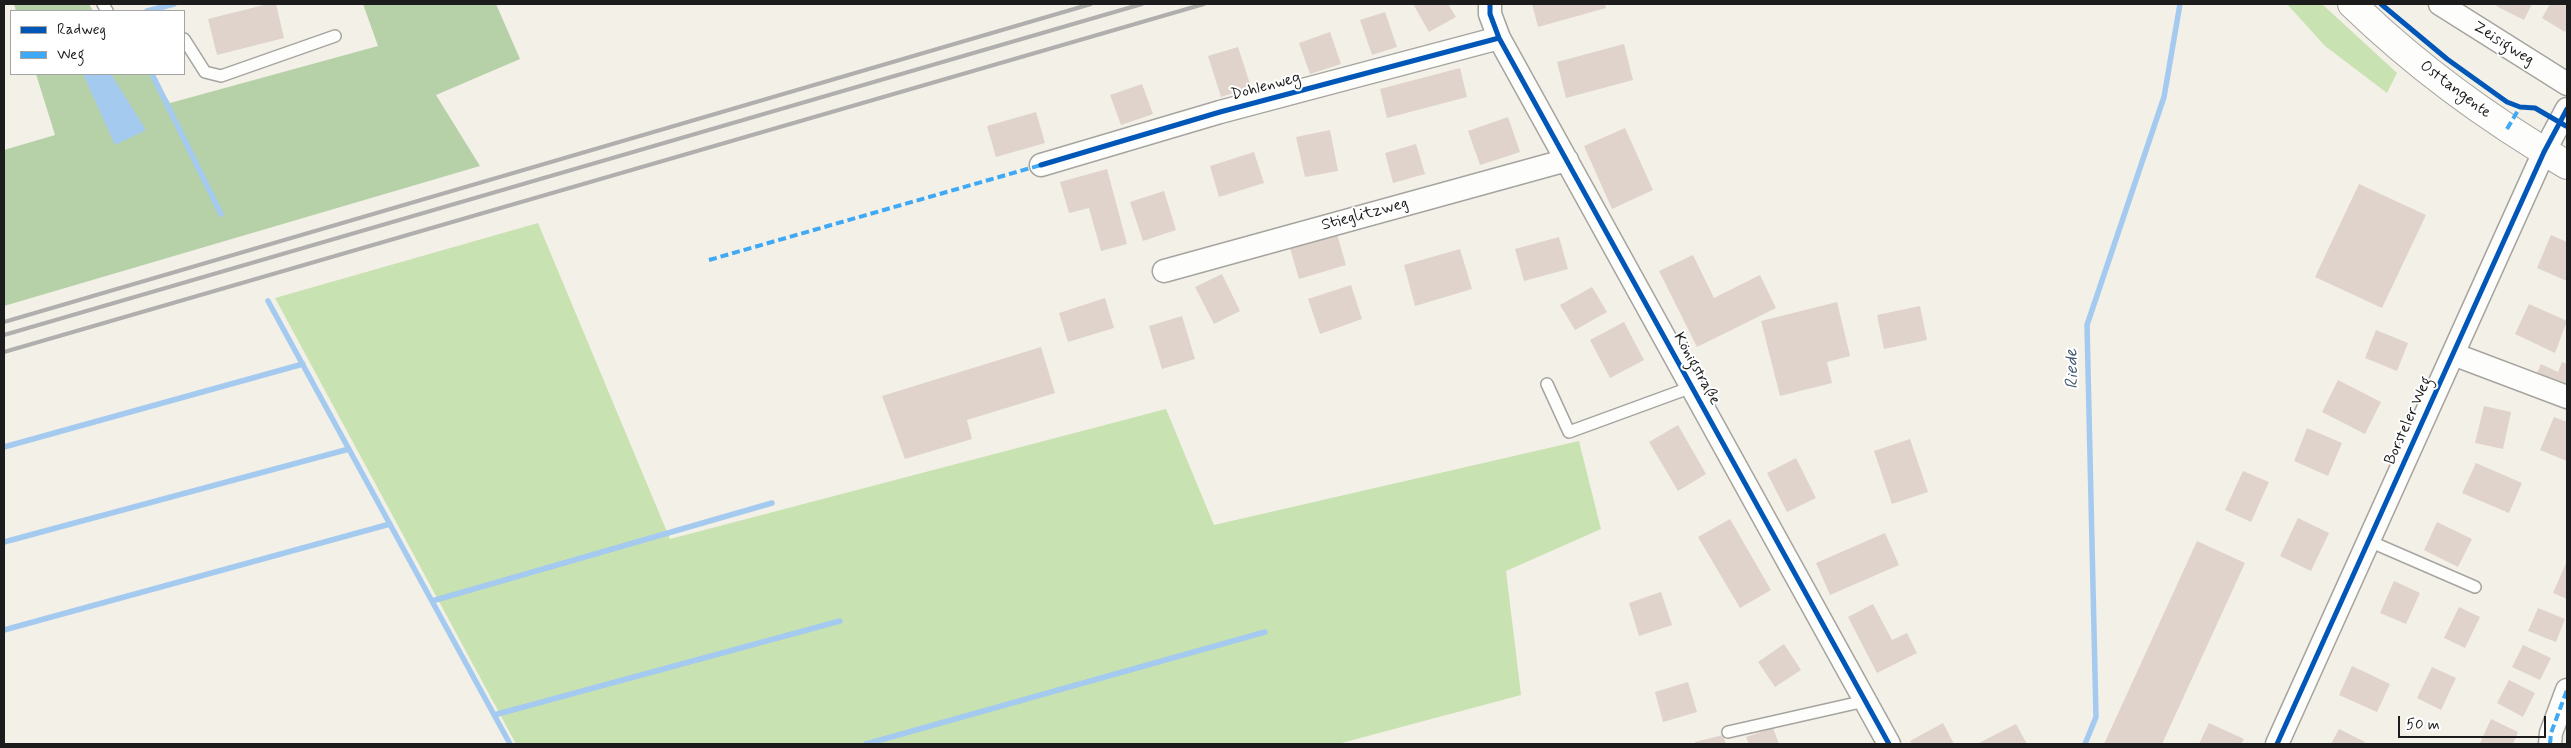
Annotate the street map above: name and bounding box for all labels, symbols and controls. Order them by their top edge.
legend [10,10,185,75]
street label: Zeisigweg [2469,18,2537,70]
text: Radweg [57,20,106,40]
text: Weg [57,45,84,65]
street label: Osttangente [2415,57,2495,123]
street label: Dohlenweg [1229,69,1303,105]
street label: Stieglitzweg [1320,194,1410,236]
street label: Königstraße [1668,329,1724,409]
water label: Riede [2062,349,2084,389]
street label: Borsteler Weg [2381,374,2437,468]
scale bar [2401,706,2548,738]
text: 50 m [2406,715,2440,735]

